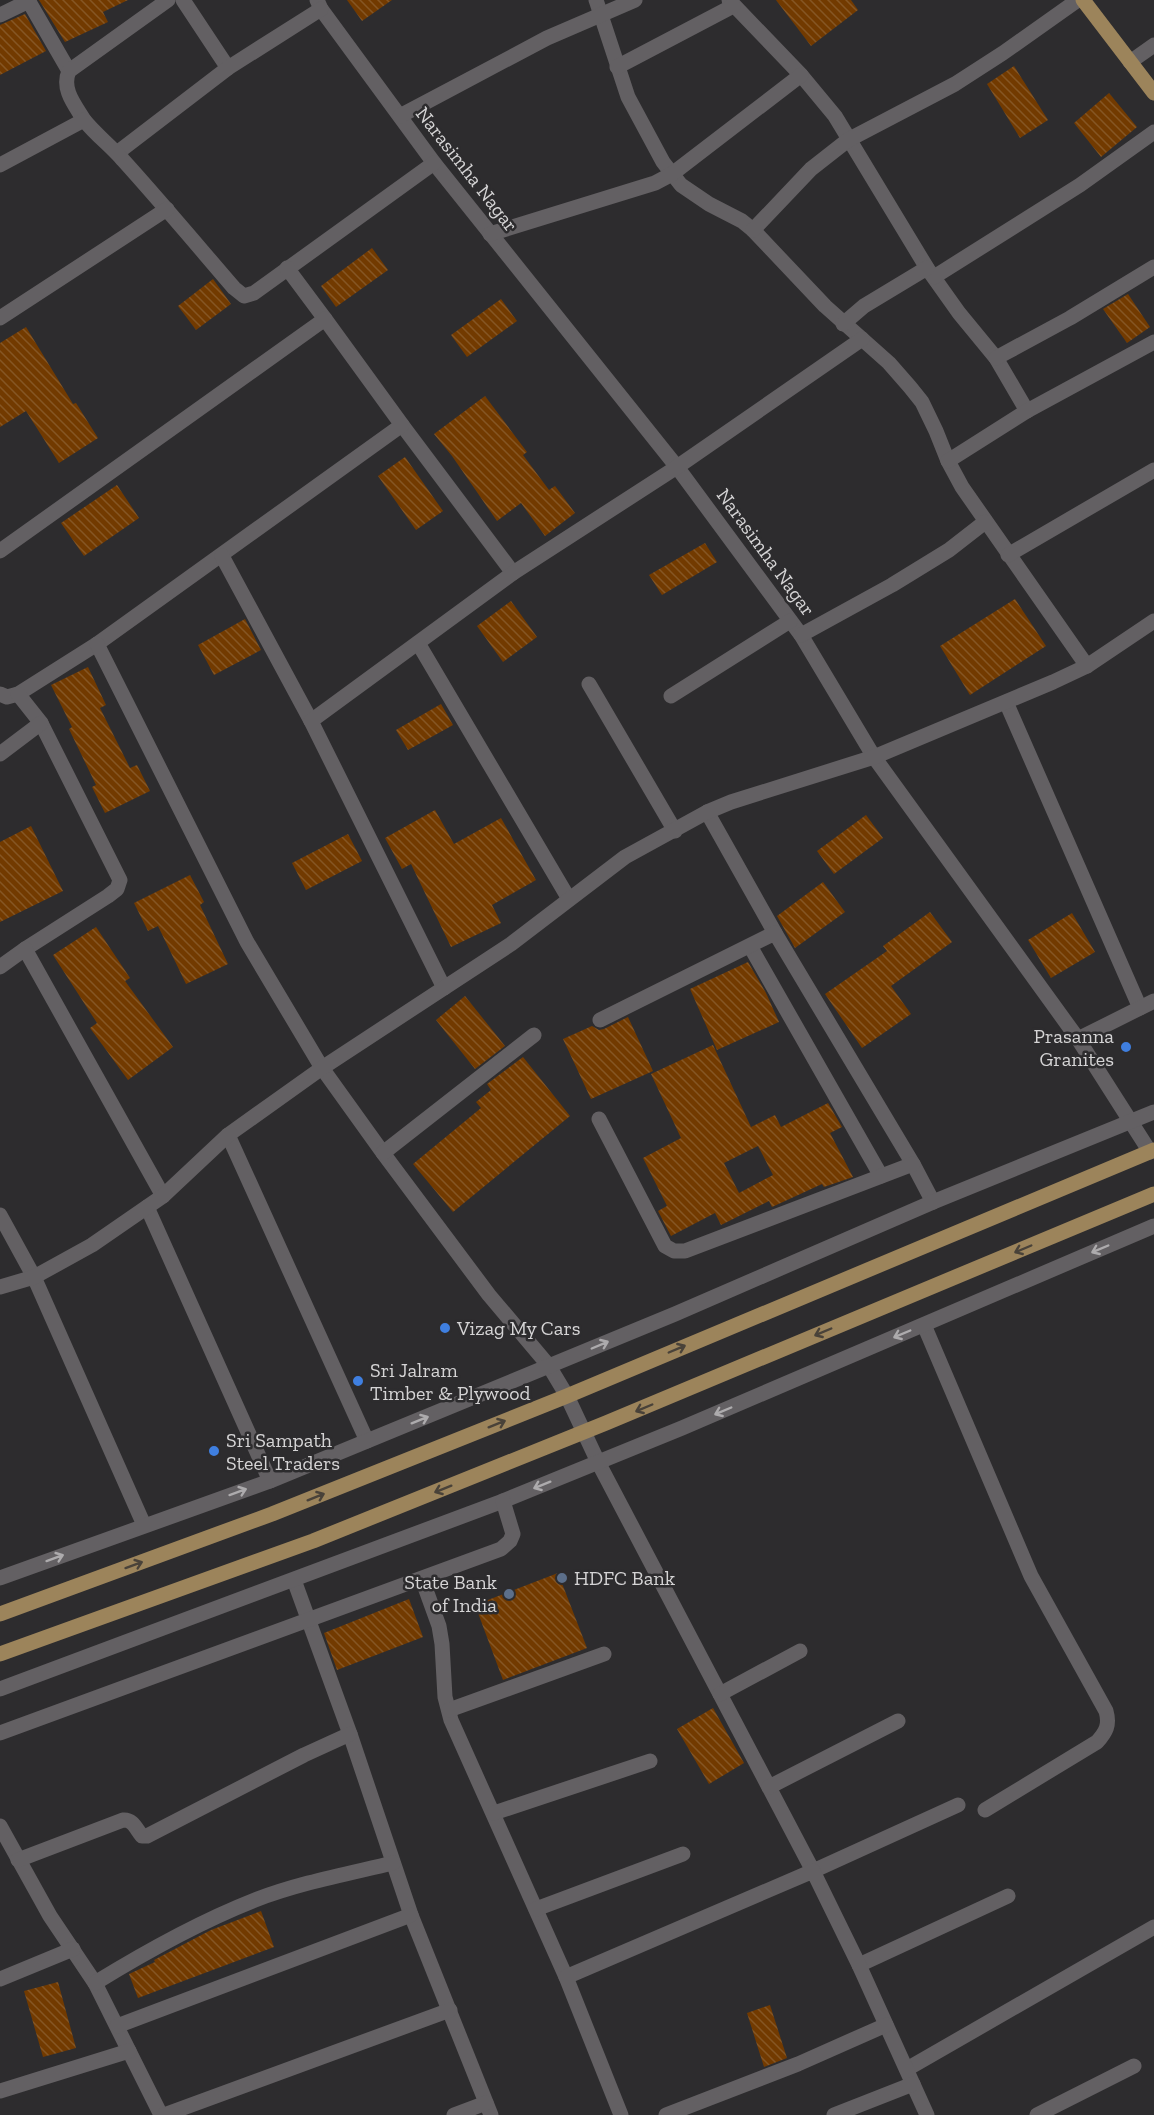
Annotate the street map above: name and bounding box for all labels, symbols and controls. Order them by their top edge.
street label: Narasimha Nagar [411,102,523,236]
street label: Narasimha Nagar [712,483,820,621]
place label: Prasanna Granites [1033,1024,1114,1071]
marker: Prasanna Granites [1119,1040,1133,1054]
one-way arrow [1014,1244,1032,1255]
one-way arrow [1092,1244,1110,1255]
place label: Vizag My Cars [456,1316,581,1340]
marker: Vizag My Cars [438,1321,452,1335]
one-way arrow [815,1327,833,1339]
one-way arrow [893,1330,911,1341]
one-way arrow [590,1339,608,1350]
one-way arrow [668,1343,686,1355]
place label: Sri Jalram Timber & Plywood [370,1358,530,1405]
marker: Sri Jalram Timber & Plywood [351,1374,365,1388]
one-way arrow [635,1403,653,1414]
one-way arrow [714,1406,732,1417]
one-way arrow [410,1414,428,1425]
one-way arrow [488,1418,506,1429]
place label: Sri Sampath Steel Traders [226,1428,340,1475]
marker: Sri Sampath Steel Traders [207,1444,221,1458]
one-way arrow [534,1480,552,1491]
one-way arrow [435,1484,453,1495]
one-way arrow [229,1486,247,1497]
one-way arrow [307,1490,325,1501]
one-way arrow [45,1552,64,1563]
one-way arrow [124,1559,143,1570]
place label: HDFC Bank [574,1566,676,1590]
place label: State Bank of India [404,1570,498,1617]
marker: HDFC Bank [555,1571,569,1585]
marker: State Bank of India [502,1587,516,1601]

